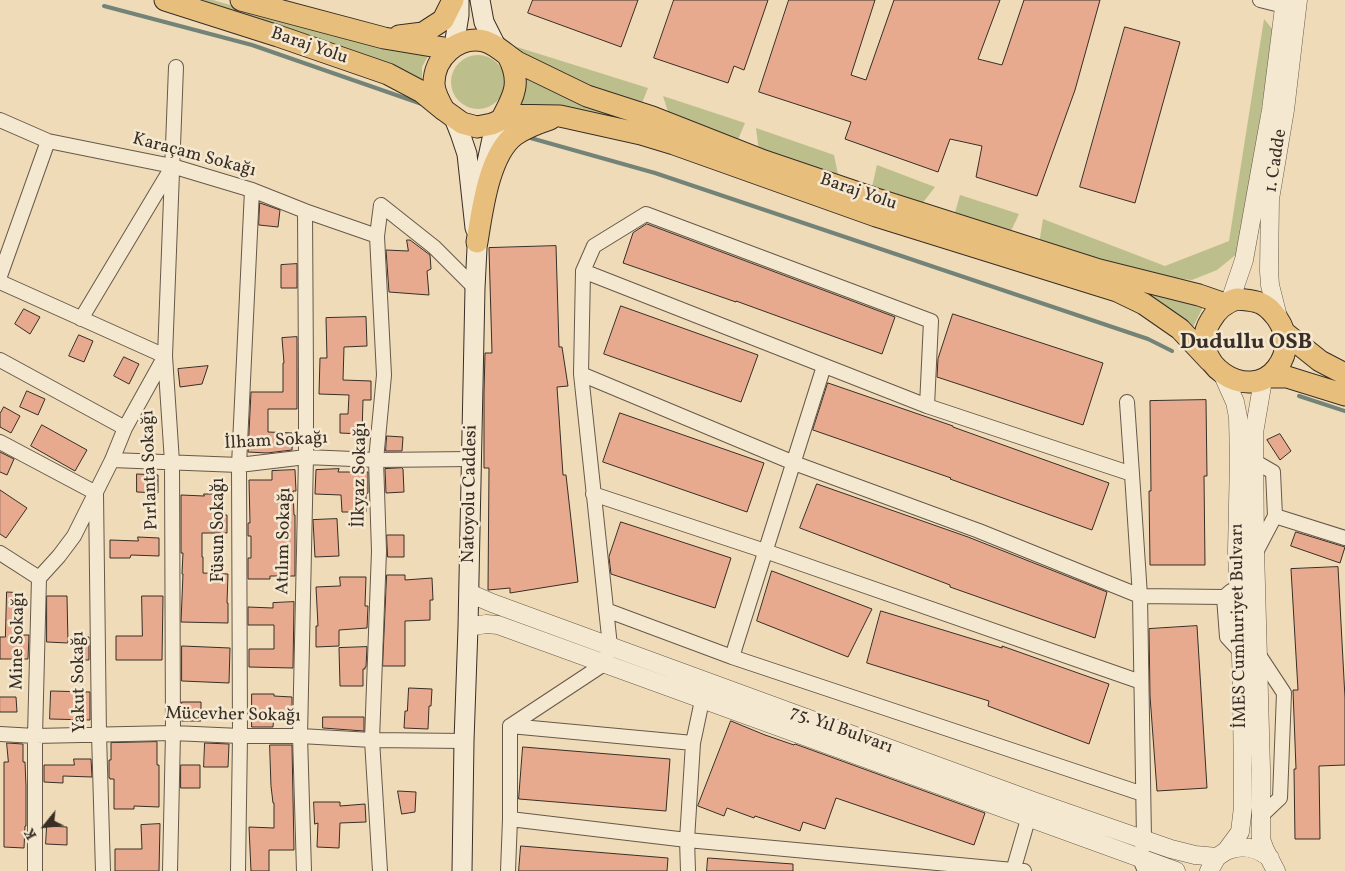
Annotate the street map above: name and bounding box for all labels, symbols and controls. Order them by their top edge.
street label: Baraj Yolu [268,24,350,70]
street label: 1. Cadde [1261,128,1293,194]
street label: Karaçam Sokağı [130,129,258,183]
street label: Baraj Yolu [817,170,899,216]
district label: Dudullu OSB [1180,331,1312,357]
street label: Pırlanta Sokağı [138,410,164,530]
street label: İlkyaz Sokağı [349,422,373,528]
street label: Natoyolu Caddesi [459,425,483,563]
street label: İlham Sokağı [224,429,328,455]
street label: Füsun Sokağı [209,478,231,582]
street label: Atılım Sokağı [273,487,297,595]
street label: İMES Cumhuriyet Bulvarı [1227,523,1253,729]
street label: Mine Sokağı [7,592,31,690]
street label: Yakut Sokağı [68,631,92,733]
street label: 75. Yıl Bulvarı [787,702,895,760]
street label: Mücevher Sokağı [165,704,301,728]
north arrow [20,801,70,851]
text: K [21,824,42,843]

